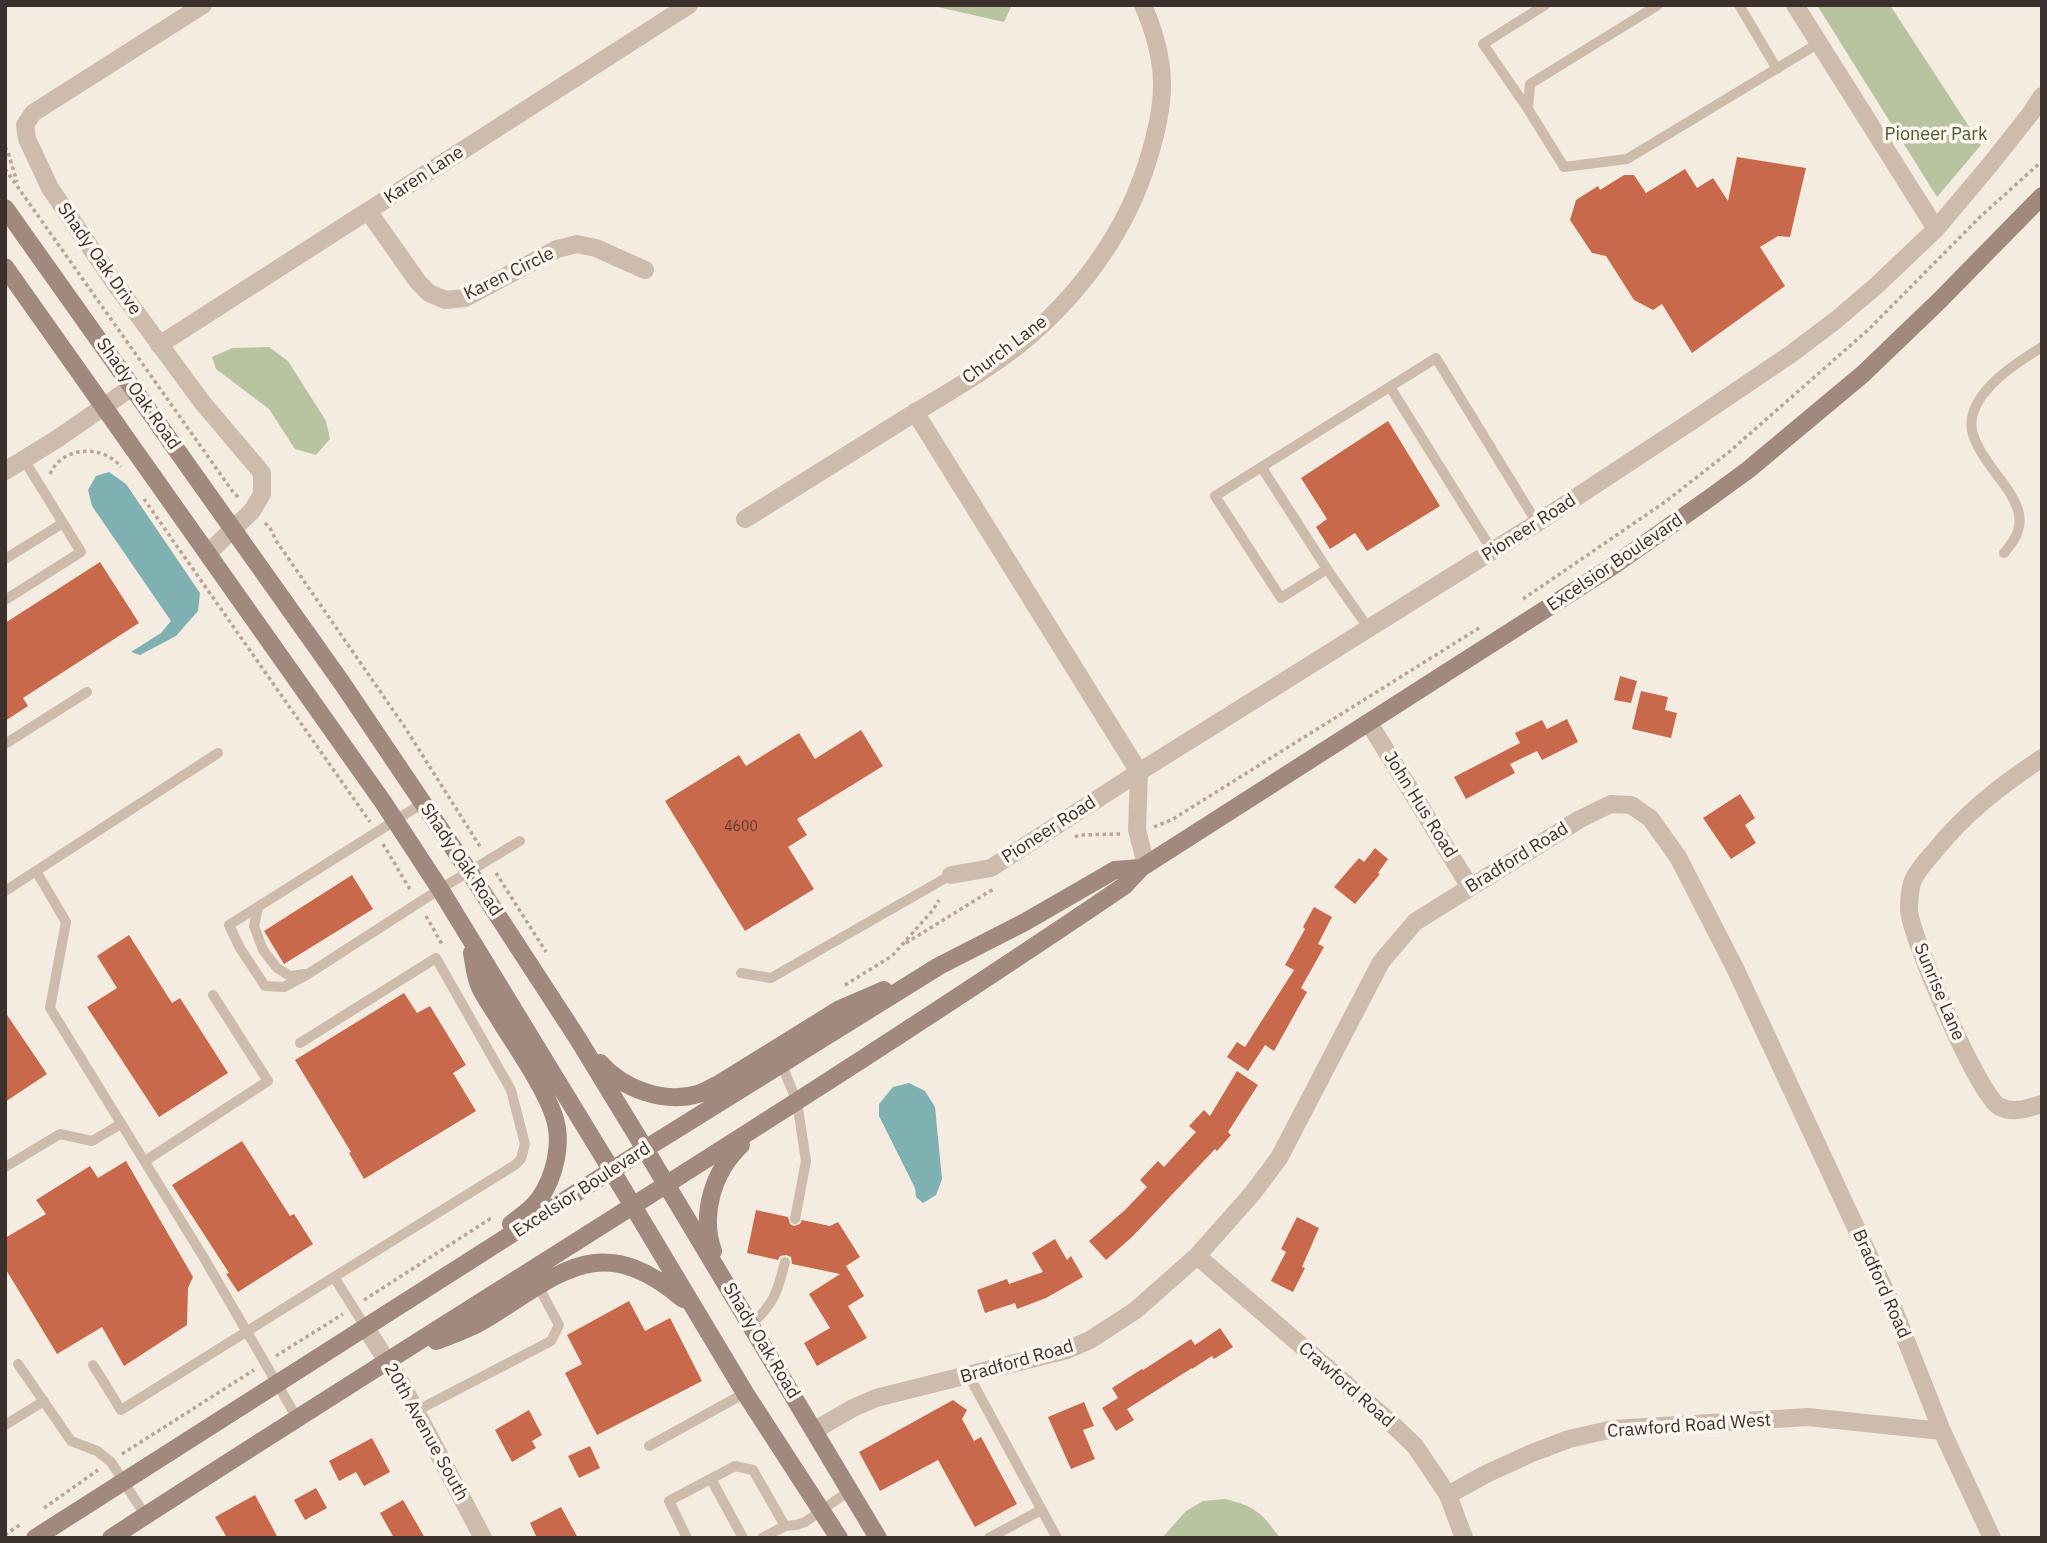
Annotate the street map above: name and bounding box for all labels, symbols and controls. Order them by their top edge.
park label: Pioneer Park [1885,124,1987,146]
street label: Karen Lane [380,141,468,209]
street label: Shady Oak Drive [52,199,146,319]
street label: Karen Circle [460,243,558,305]
street label: Church Lane [958,311,1052,389]
street label: Shady Oak Road [91,334,185,454]
street label: Pioneer Road [1478,490,1580,566]
street label: Excelsior Boulevard [1543,510,1687,616]
street label: John Hus Road [1379,748,1461,862]
street label: Pioneer Road [998,792,1100,868]
street label: Shady Oak Road [415,799,507,921]
street label: Bradford Road [1462,818,1572,898]
house number: 4600 [724,819,758,835]
street label: Sunrise Lane [1909,940,1969,1044]
street label: Excelsior Boulevard [509,1138,655,1242]
street label: Bradford Road [1847,1226,1915,1342]
street label: Shady Oak Road [718,1279,804,1403]
street label: Bradford Road [958,1336,1076,1388]
street label: Crawford Road [1294,1338,1398,1432]
street label: 20th Avenue South [379,1359,473,1505]
street label: Crawford Road West [1606,1409,1772,1443]

